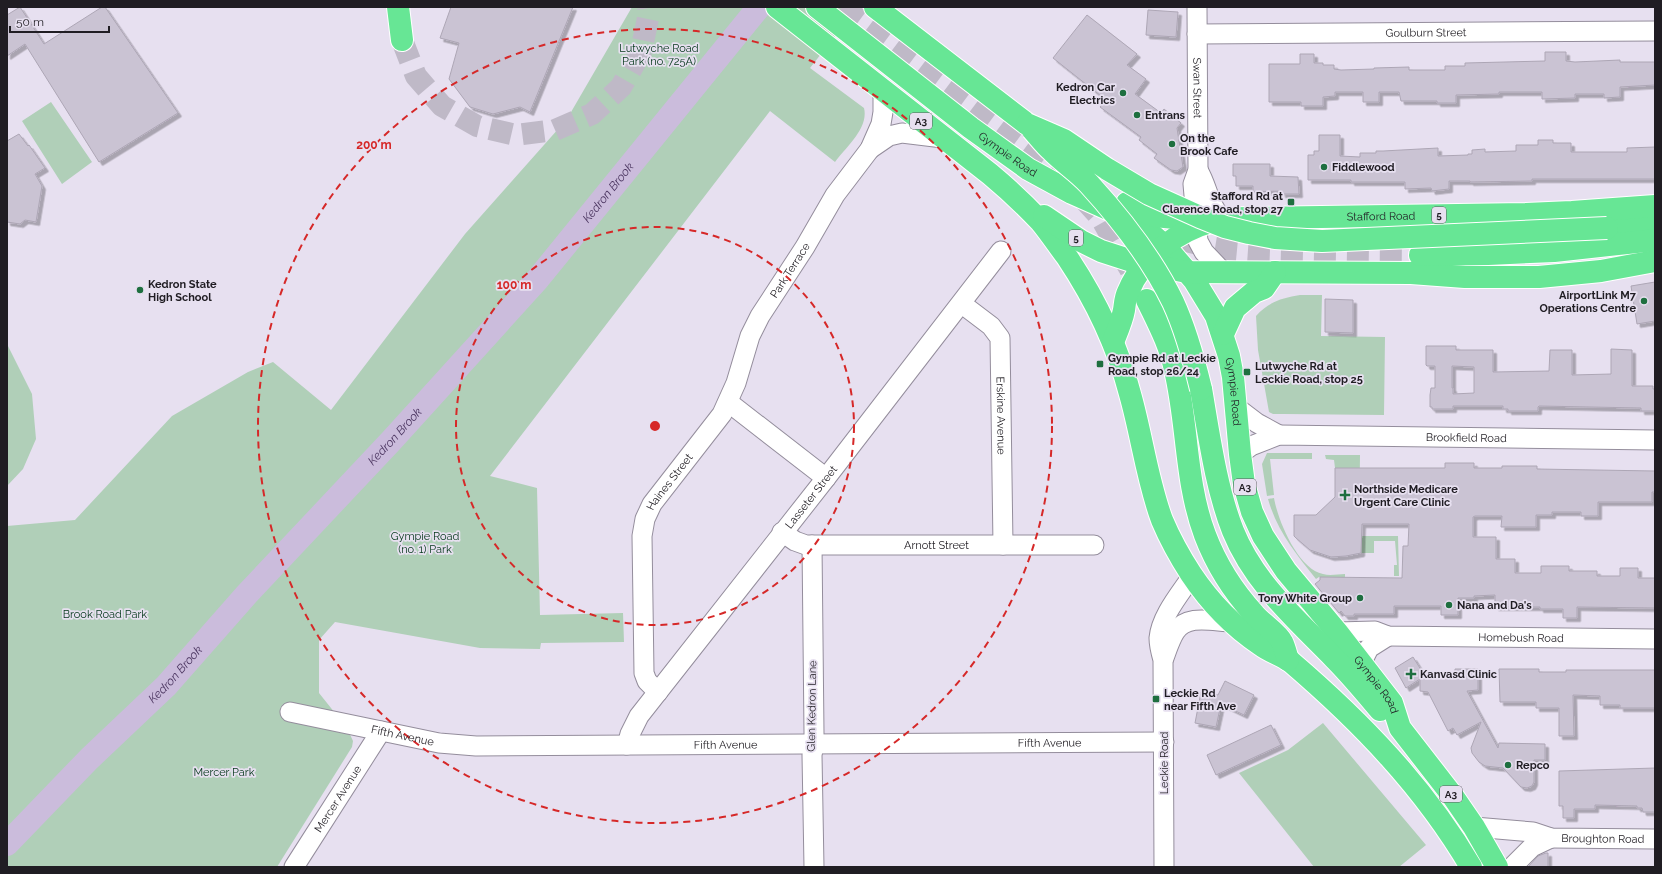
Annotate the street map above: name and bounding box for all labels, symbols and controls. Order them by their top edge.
scale bar [10,8,109,34]
text: 50 m [16,15,44,29]
street label: Goulburn Street [1385,26,1467,39]
park label: Lutwyche Road Park (no. 725A) [619,42,699,68]
street label: Swan Street [1191,57,1204,119]
place label: Kedron Car Electrics [1056,81,1116,107]
marker: Kedron Car Electrics [1118,88,1128,98]
place label: Entrans [1145,109,1186,122]
marker: Entrans [1132,110,1142,120]
road number: A3 [910,113,932,129]
street label: Gympie Road [976,129,1039,179]
place label: On the Brook Cafe [1180,132,1239,158]
text: 200 m [356,138,392,152]
marker: On the Brook Cafe [1167,139,1177,149]
water label: Kedron Brook [580,159,637,225]
place label: Fiddlewood [1332,161,1395,174]
marker: Fiddlewood [1319,162,1329,172]
place label: Stafford Rd at Clarence Road, stop 27 [1162,190,1284,216]
marker: Stafford Rd at Clarence Road, stop 27 [1286,197,1296,207]
road number: 5 [1432,207,1446,223]
street label: Stafford Road [1346,209,1416,223]
road number: 5 [1069,230,1083,246]
street label: Park Terrace [767,240,813,300]
place label: Kedron State High School [148,278,217,304]
text: 100 m [497,278,531,292]
marker: Kedron State High School [135,285,145,295]
place label: AirportLink M7 Operations Centre [1540,289,1637,315]
marker: AirportLink M7 Operations Centre [1639,296,1649,306]
place label: Gympie Rd at Leckie Road, stop 26/24 [1108,352,1216,378]
street label: Gympie Road [1223,356,1244,426]
marker: Gympie Rd at Leckie Road, stop 26/24 [1095,359,1105,369]
place label: Lutwyche Rd at Leckie Road, stop 25 [1255,360,1363,386]
marker: Lutwyche Rd at Leckie Road, stop 25 [1242,367,1252,377]
street label: Erskine Avenue [994,376,1008,455]
water label: Kedron Brook [365,404,425,468]
centre of rings [648,419,662,433]
street label: Brookfield Road [1426,430,1507,445]
street label: Haines Street [644,451,695,512]
street label: Lasseter Street [782,463,840,531]
road number: A3 [1234,479,1256,495]
place label: Northside Medicare Urgent Care Clinic [1354,483,1458,509]
marker: Northside Medicare Urgent Care Clinic [1339,489,1351,501]
park label: Gympie Road (no. 1) Park [391,530,459,556]
street label: Arnott Street [904,539,969,552]
place label: Tony White Group [1258,592,1352,605]
marker: Tony White Group [1355,593,1365,603]
place label: Nana and Da's [1457,599,1532,612]
marker: Nana and Da's [1444,600,1454,610]
park label: Brook Road Park [63,608,147,621]
street label: Homebush Road [1478,631,1564,644]
water label: Kedron Brook [145,642,206,706]
street label: Gympie Road [1351,653,1401,715]
street label: Glen Kedron Lane [805,660,819,752]
marker: Kanvasd Clinic [1405,668,1417,680]
place label: Kanvasd Clinic [1420,668,1497,681]
place label: Leckie Rd near Fifth Ave [1164,687,1236,713]
marker: Leckie Rd near Fifth Ave [1151,694,1161,704]
street label: Fifth Avenue [370,723,436,748]
street label: Leckie Road [1158,732,1171,794]
street label: Fifth Avenue [1018,736,1082,749]
street label: Fifth Avenue [694,738,758,751]
place label: Repco [1516,759,1550,772]
marker: Repco [1503,760,1513,770]
street label: Mercer Avenue [311,762,364,835]
park label: Mercer Park [193,766,255,779]
road number: A3 [1440,786,1462,802]
street label: Broughton Road [1561,832,1645,845]

